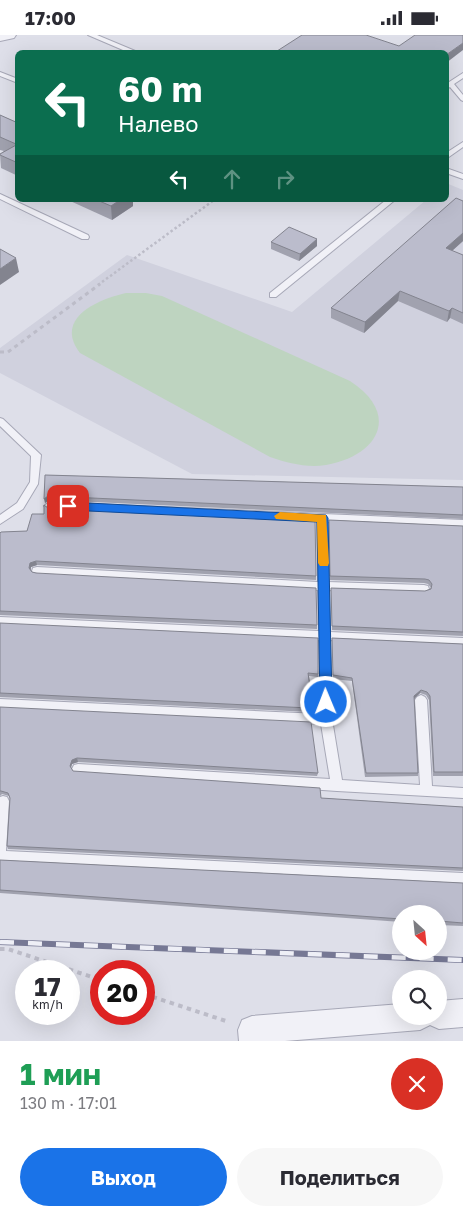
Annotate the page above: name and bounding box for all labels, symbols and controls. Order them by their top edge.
text: 17:00 [25,6,76,29]
text: 60 m [118,68,202,110]
icon: left [35,70,100,135]
text: Налево [118,110,198,137]
icon: left [165,165,193,193]
icon: ahead [218,165,246,193]
icon: right [271,165,299,193]
pin [47,485,89,527]
icon: arrive [54,492,82,520]
position arrow [299,675,351,727]
north arrow [392,905,448,960]
map controls [392,905,447,1025]
speed limit sign: 20 [90,960,155,1025]
button: search [392,970,447,1025]
text: 17 [34,971,61,1002]
text: km/h [32,997,63,1012]
text: 1 мин [20,1056,101,1092]
button: close [391,1058,443,1110]
text: 130 m · 17:01 [20,1093,117,1113]
button: Выход [20,1148,227,1206]
button: Поделиться [237,1148,443,1206]

